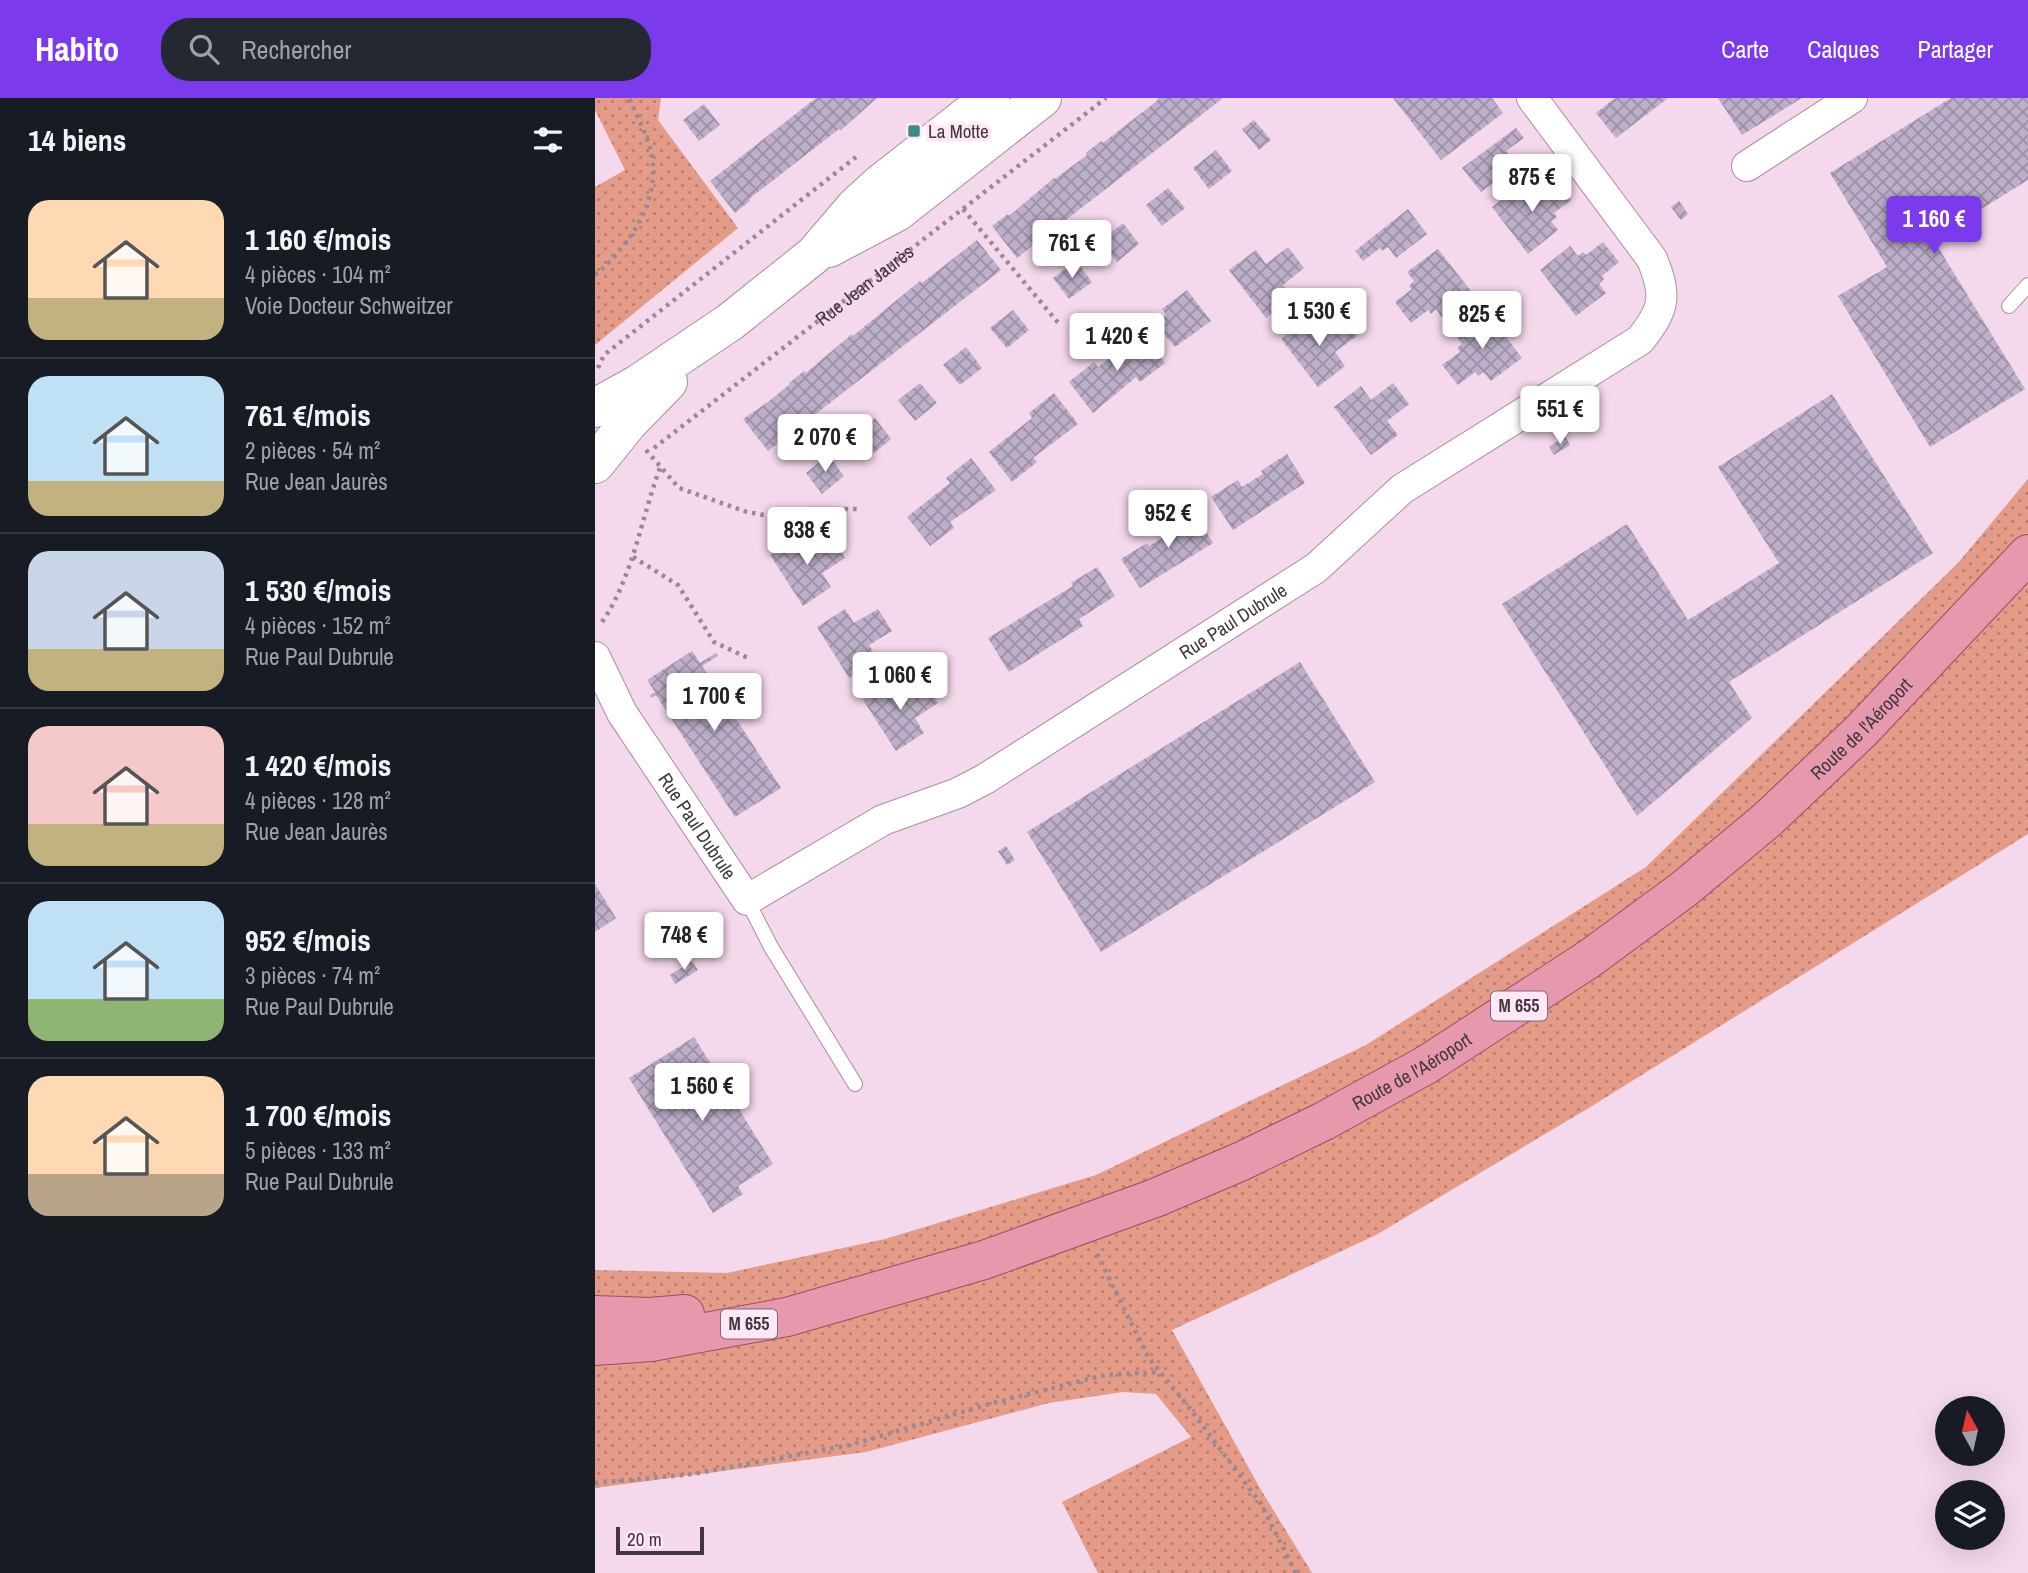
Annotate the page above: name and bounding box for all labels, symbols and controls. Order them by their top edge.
search box [161,18,651,81]
text: Habito [35,27,119,71]
icon: search [185,30,223,68]
text: Rechercher [241,32,351,67]
text: Carte [1721,33,1769,65]
text: Calques [1807,33,1880,65]
text: Partager [1918,33,1993,65]
place label: La Motte [928,118,989,144]
text: 14 biens [28,120,126,160]
icon: filters [529,121,567,159]
marker: La Motte [906,123,922,139]
pin: 875 € [1483,155,1581,214]
text: 875 € [1508,161,1556,192]
pin: 1 160 € [1869,197,1999,256]
text: 1 160 € [1903,203,1965,234]
text: 1 160 €/mois [245,219,391,259]
pin: 761 € [1023,220,1121,280]
text: 761 € [1048,227,1096,258]
icon: home [84,228,168,312]
street label: Rue Jean Jaurès [810,239,919,332]
text: 4 pièces · 104 m² [245,259,391,290]
pin: 1 530 € [1254,288,1384,348]
text: Voie Docteur Schweitzer [245,290,453,321]
pin: 825 € [1433,292,1531,351]
text: 1 530 € [1288,295,1350,326]
text: 825 € [1458,298,1506,329]
pin: 1 420 € [1052,314,1182,373]
text: 1 420 € [1086,320,1148,351]
pin: 551 € [1511,386,1609,446]
text: 551 € [1536,393,1584,424]
text: 761 €/mois [245,395,371,435]
icon: home [84,404,168,488]
pin: 2 070 € [760,414,890,474]
text: 2 070 € [794,421,856,452]
text: 2 pièces · 54 m² [245,435,380,466]
text: Rue Jean Jaurès [245,466,388,497]
pin: 952 € [1119,490,1217,550]
text: 952 € [1144,497,1192,528]
pin: 838 € [758,508,856,567]
text: 838 € [783,514,831,545]
text: 1 530 €/mois [245,570,391,610]
street label: Rue Paul Dubrule [1174,577,1292,665]
icon: home [84,579,168,663]
text: 4 pièces · 152 m² [245,610,391,641]
text: Rue Paul Dubrule [245,641,394,672]
pin: 1 060 € [835,652,965,712]
text: 1 060 € [869,659,931,690]
street label: Route de l'Aéroport [1805,672,1918,785]
pin: 1 700 € [649,674,779,733]
text: 1 700 € [683,680,745,711]
text: 1 420 €/mois [245,745,391,785]
icon: home [84,754,168,838]
street label: Rue Paul Dubrule [652,768,742,884]
text: 4 pièces · 128 m² [245,785,391,816]
text: Rue Jean Jaurès [245,816,388,847]
pin: 748 € [635,912,733,972]
text: 748 € [660,919,708,950]
text: 952 €/mois [245,920,371,960]
icon: home [84,929,168,1013]
text: 3 pièces · 74 m² [245,960,380,991]
text: Rue Paul Dubrule [245,991,394,1022]
road number: M 655 [1491,992,1547,1021]
street label: Route de l'Aéroport [1347,1026,1477,1116]
pin: 1 560 € [637,1063,767,1123]
text: 1 560 € [671,1070,733,1101]
text: 1 700 €/mois [245,1095,391,1135]
icon: home [84,1104,168,1188]
text: 5 pièces · 133 m² [245,1135,391,1166]
text: Rue Paul Dubrule [245,1166,394,1197]
road number: M 655 [721,1310,777,1338]
north arrow [1935,1396,2005,1466]
map controls [1935,1396,2005,1550]
button: layers [1935,1480,2005,1550]
scale bar [616,1524,703,1556]
text: 20 m [627,1526,662,1552]

